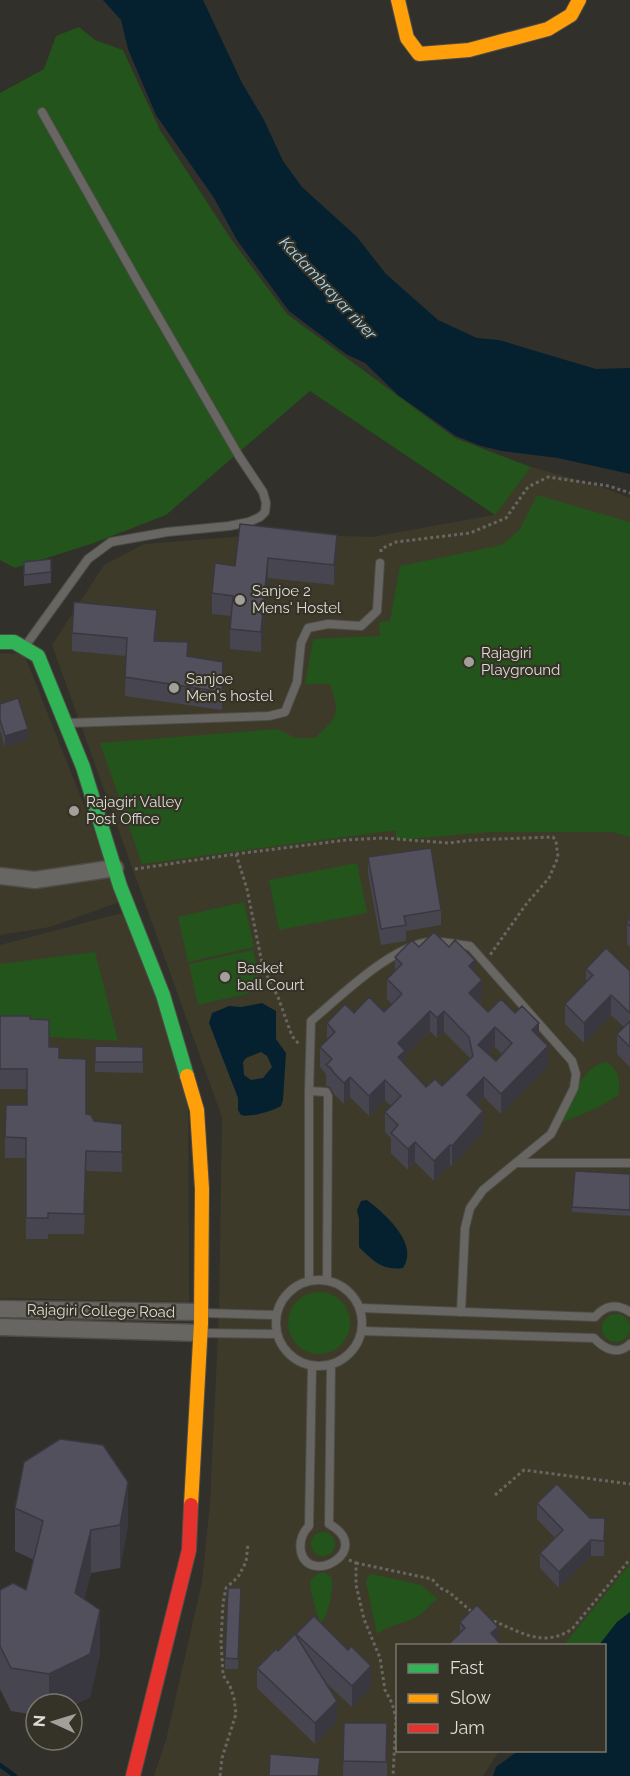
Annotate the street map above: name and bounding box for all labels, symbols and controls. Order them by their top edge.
water label: Kadambrayar river [276,233,381,344]
place label: Sanjoe 2 Mens' Hostel [252,582,342,617]
marker: Sanjoe 2 Mens' Hostel [233,593,247,607]
place label: Rajagiri Playground [481,644,560,679]
marker: Rajagiri Playground [462,655,476,669]
place label: Sanjoe Men's hostel [186,670,274,705]
marker: Sanjoe Men's hostel [167,681,181,695]
place label: Rajagiri Valley Post Office [86,793,182,828]
marker: Rajagiri Valley Post Office [67,804,81,818]
place label: Basket ball Court [237,959,304,994]
marker: Basket ball Court [218,970,232,984]
street label: Rajagiri College Road [27,1301,175,1321]
legend [396,1644,606,1752]
text: Fast [450,1657,484,1678]
text: Slow [450,1687,491,1708]
north arrow [24,1692,84,1752]
text: N [30,1714,49,1728]
text: Jam [450,1717,485,1738]

